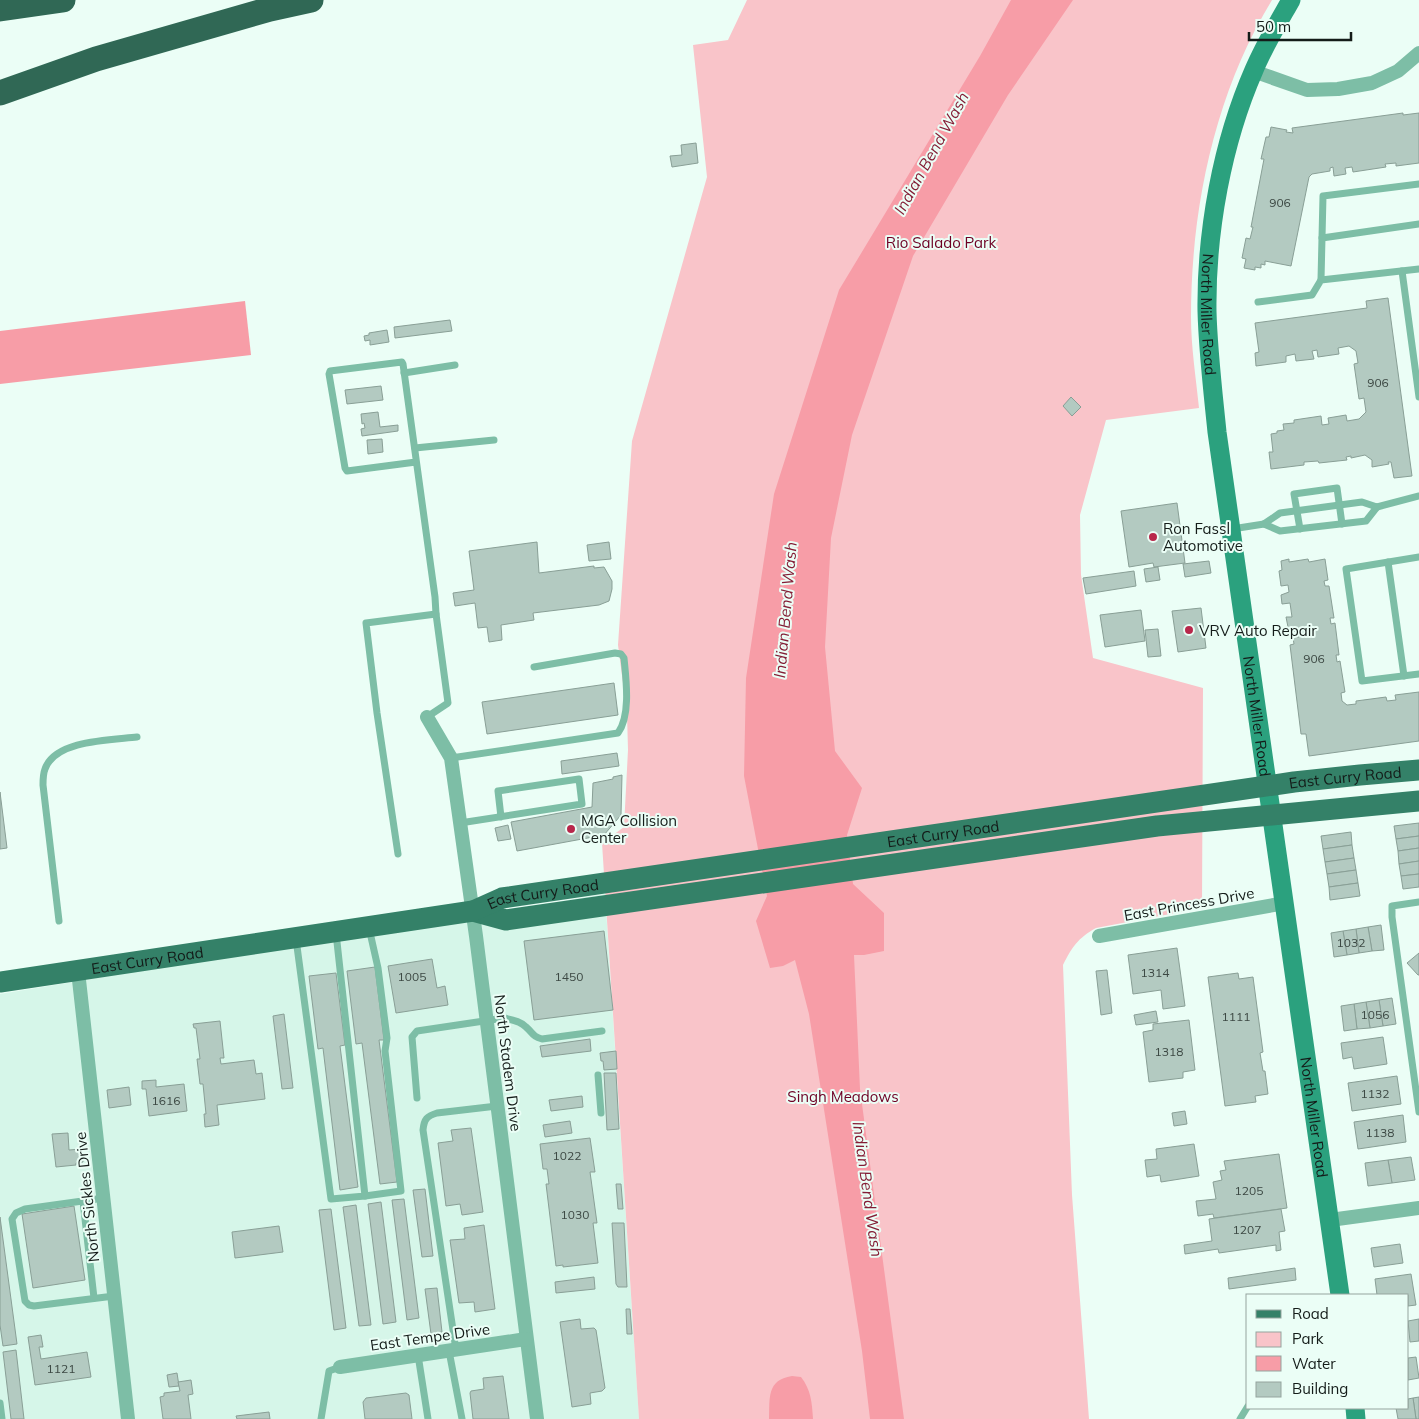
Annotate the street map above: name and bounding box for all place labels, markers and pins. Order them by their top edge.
place label: Ron Fassl Automotive [1163,519,1243,555]
marker: Ron Fassl Automotive [1147,531,1159,543]
place label: VRV Auto Repair [1199,621,1317,640]
marker: VRV Auto Repair [1183,624,1195,636]
place label: MGA Collision Center [581,811,677,847]
marker: MGA Collision Center [565,823,577,835]

